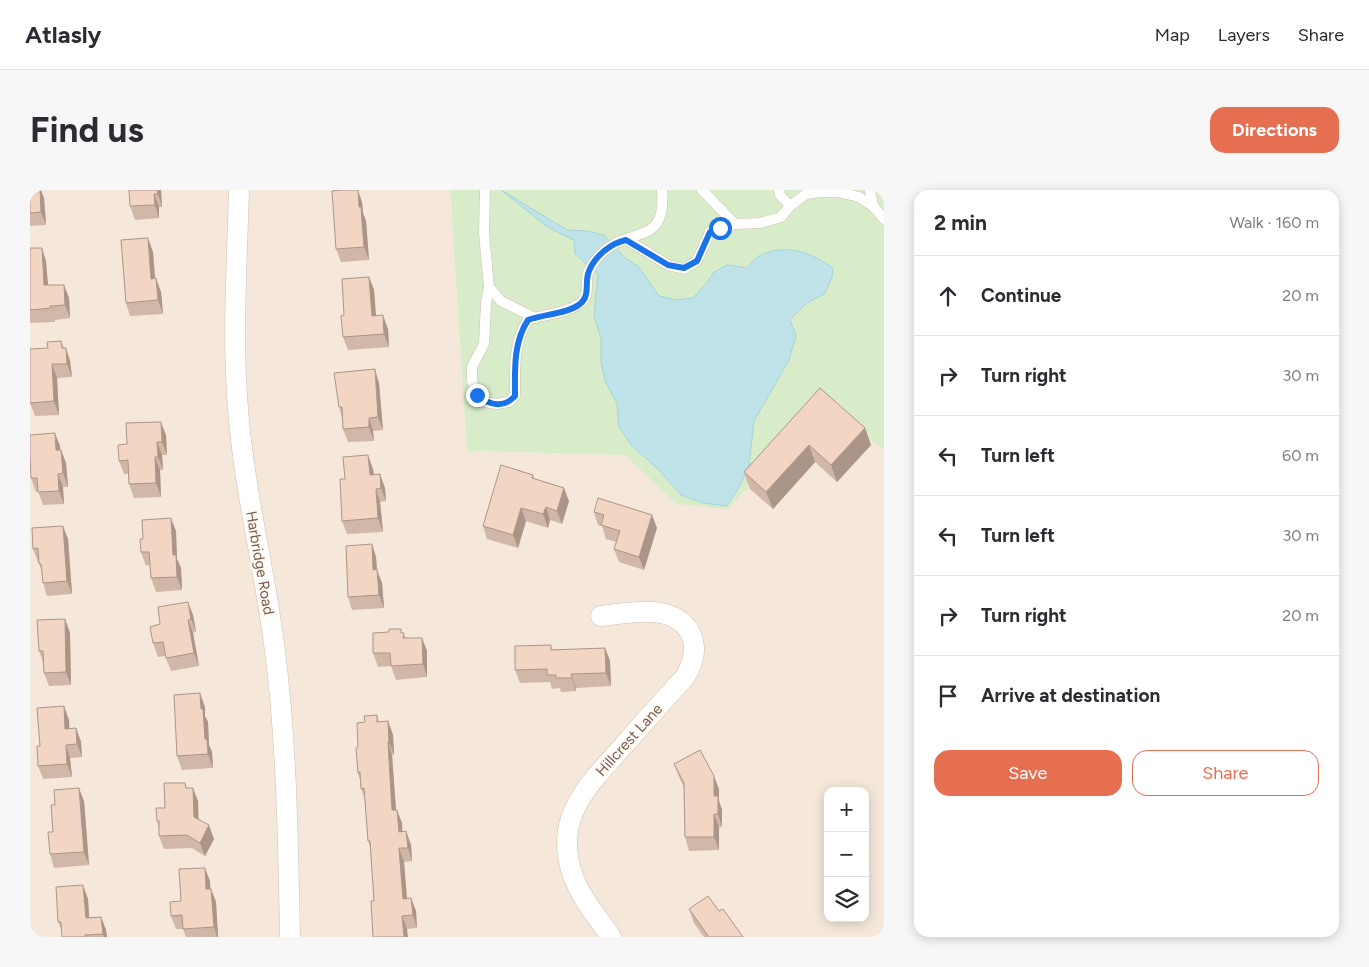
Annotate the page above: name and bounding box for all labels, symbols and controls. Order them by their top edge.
text: Atlasly [25,20,101,49]
text: Map [1155,24,1190,46]
text: Layers [1218,24,1270,46]
text: Share [1298,24,1344,46]
button: Directions [1210,107,1339,153]
text: Find us [30,109,144,151]
text: 2 min [934,210,987,235]
text: Walk · 160 m [1229,213,1319,232]
route start [709,217,732,240]
icon: ahead [934,282,962,310]
text: Continue [981,284,1061,307]
text: 20 m [1282,286,1319,305]
icon: right [934,362,962,390]
text: Turn right [981,364,1067,387]
text: 30 m [1282,366,1319,385]
route end [466,384,489,407]
icon: left [934,442,962,470]
text: Turn left [981,444,1055,467]
text: 60 m [1282,446,1319,465]
street label: Harbridge Road [242,510,278,616]
icon: left [934,522,962,550]
text: Turn left [981,524,1055,547]
text: 30 m [1282,526,1319,545]
icon: right [934,602,962,630]
text: Turn right [981,604,1067,627]
text: 20 m [1282,606,1319,625]
icon: arrive [934,682,962,710]
text: Arrive at destination [981,684,1160,707]
street label: Hillcrest Lane [592,700,666,780]
button: Save [934,750,1122,796]
button: Share [1132,750,1319,796]
map controls [824,787,869,922]
button: + [824,787,869,832]
button: − [824,832,869,877]
button: layers [824,877,869,922]

